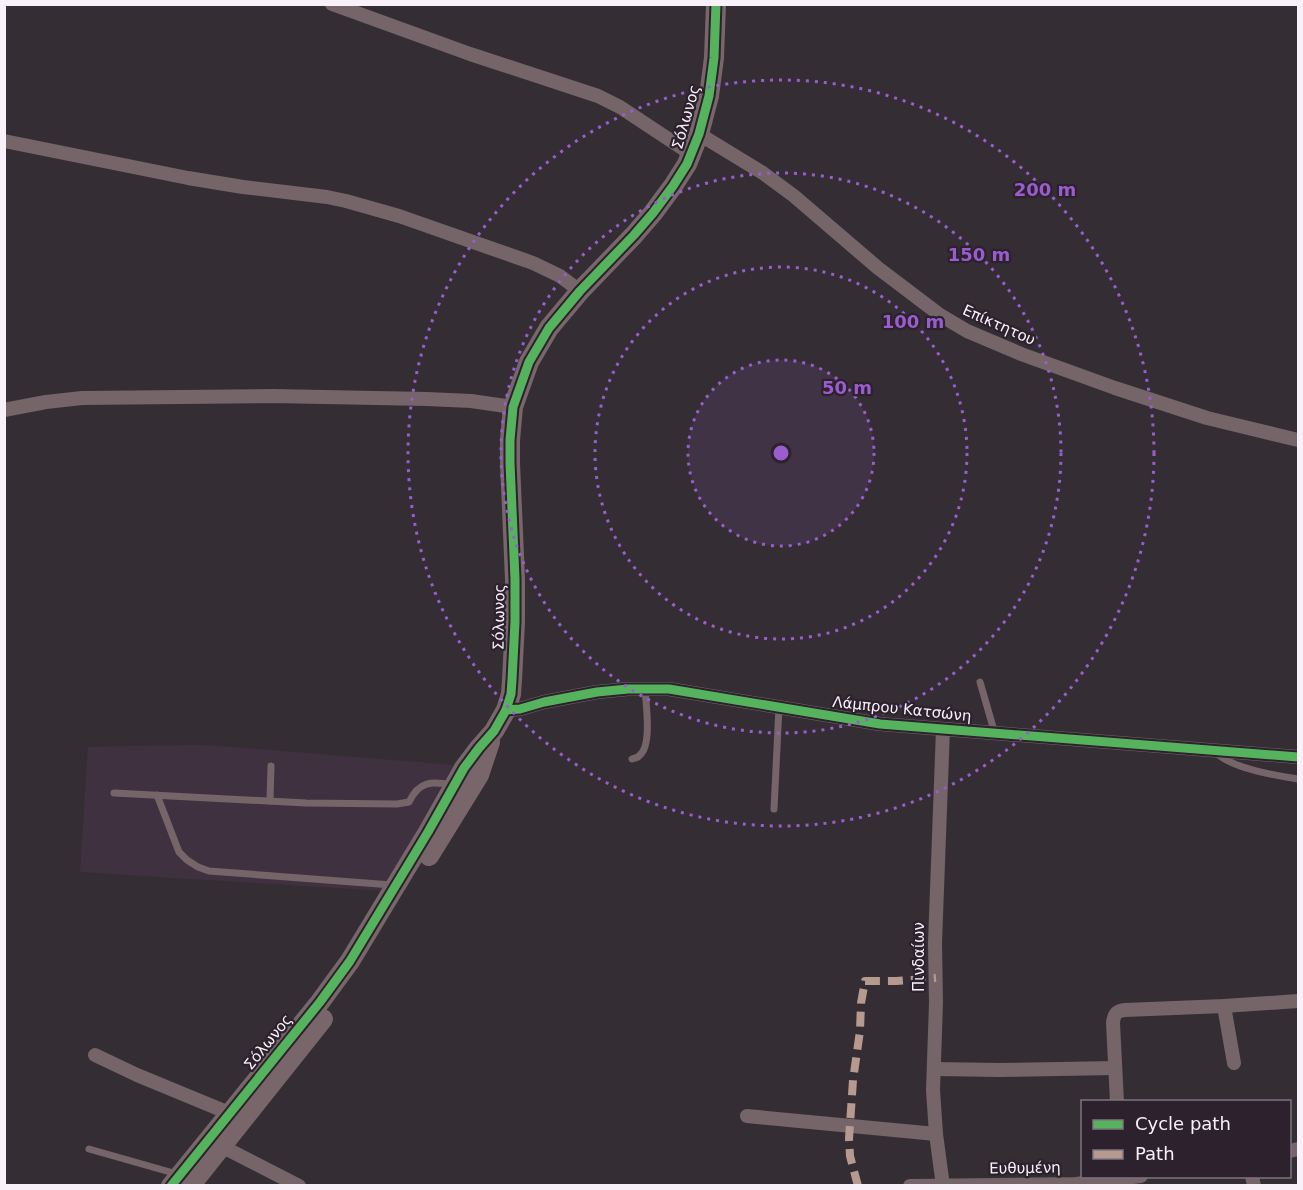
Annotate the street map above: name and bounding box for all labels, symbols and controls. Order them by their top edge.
street label: Σόλωνος [668,83,704,151]
text: 200 m [1014,179,1076,200]
text: 150 m [948,244,1010,265]
street label: Επίκτητου [960,301,1038,349]
text: 100 m [882,311,944,332]
text: 50 m [822,377,872,398]
centre of rings [771,443,791,463]
street label: Σόλωνος [489,584,509,650]
street label: Λάμπρου Κατσώνη [832,693,972,725]
street label: Πινδαίων [910,922,928,992]
street label: Σόλωνος [240,1011,296,1073]
legend [1081,1100,1291,1178]
text: Cycle path [1135,1113,1231,1134]
text: Path [1135,1143,1175,1164]
street label: Ευθυμένη [989,1158,1061,1178]

